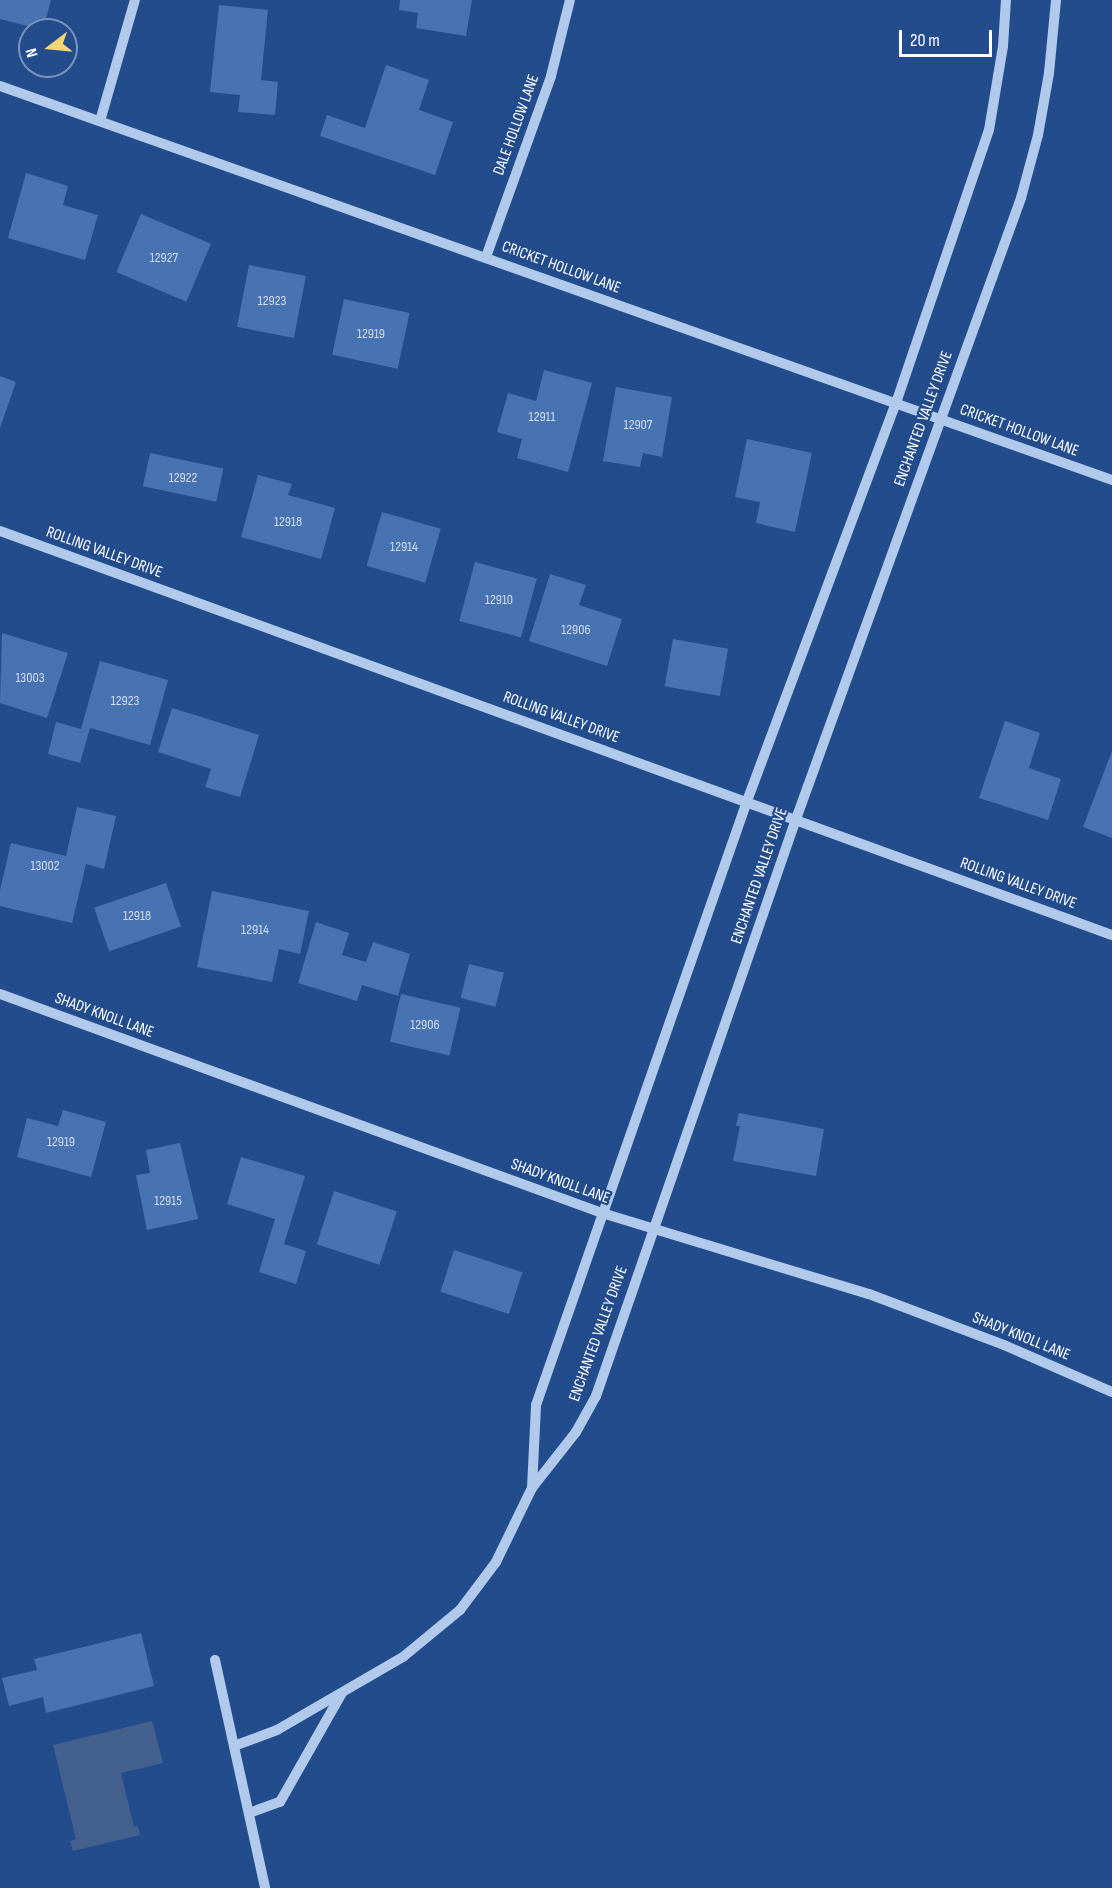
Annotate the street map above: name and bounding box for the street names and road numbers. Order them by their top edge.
street label: DALE HOLLOW LANE [490,72,544,178]
street label: CRICKET HOLLOW LANE [499,238,623,298]
street label: ENCHANTED VALLEY DRIVE [891,349,957,489]
street label: CRICKET HOLLOW LANE [957,401,1081,461]
street label: ROLLING VALLEY DRIVE [43,523,165,583]
street label: ROLLING VALLEY DRIVE [500,688,622,748]
street label: ENCHANTED VALLEY DRIVE [728,805,792,947]
street label: ROLLING VALLEY DRIVE [957,854,1079,914]
street label: SHADY KNOLL LANE [52,989,156,1043]
street label: SHADY KNOLL LANE [508,1155,612,1209]
street label: ENCHANTED VALLEY DRIVE [566,1264,632,1404]
street label: SHADY KNOLL LANE [969,1309,1073,1365]

